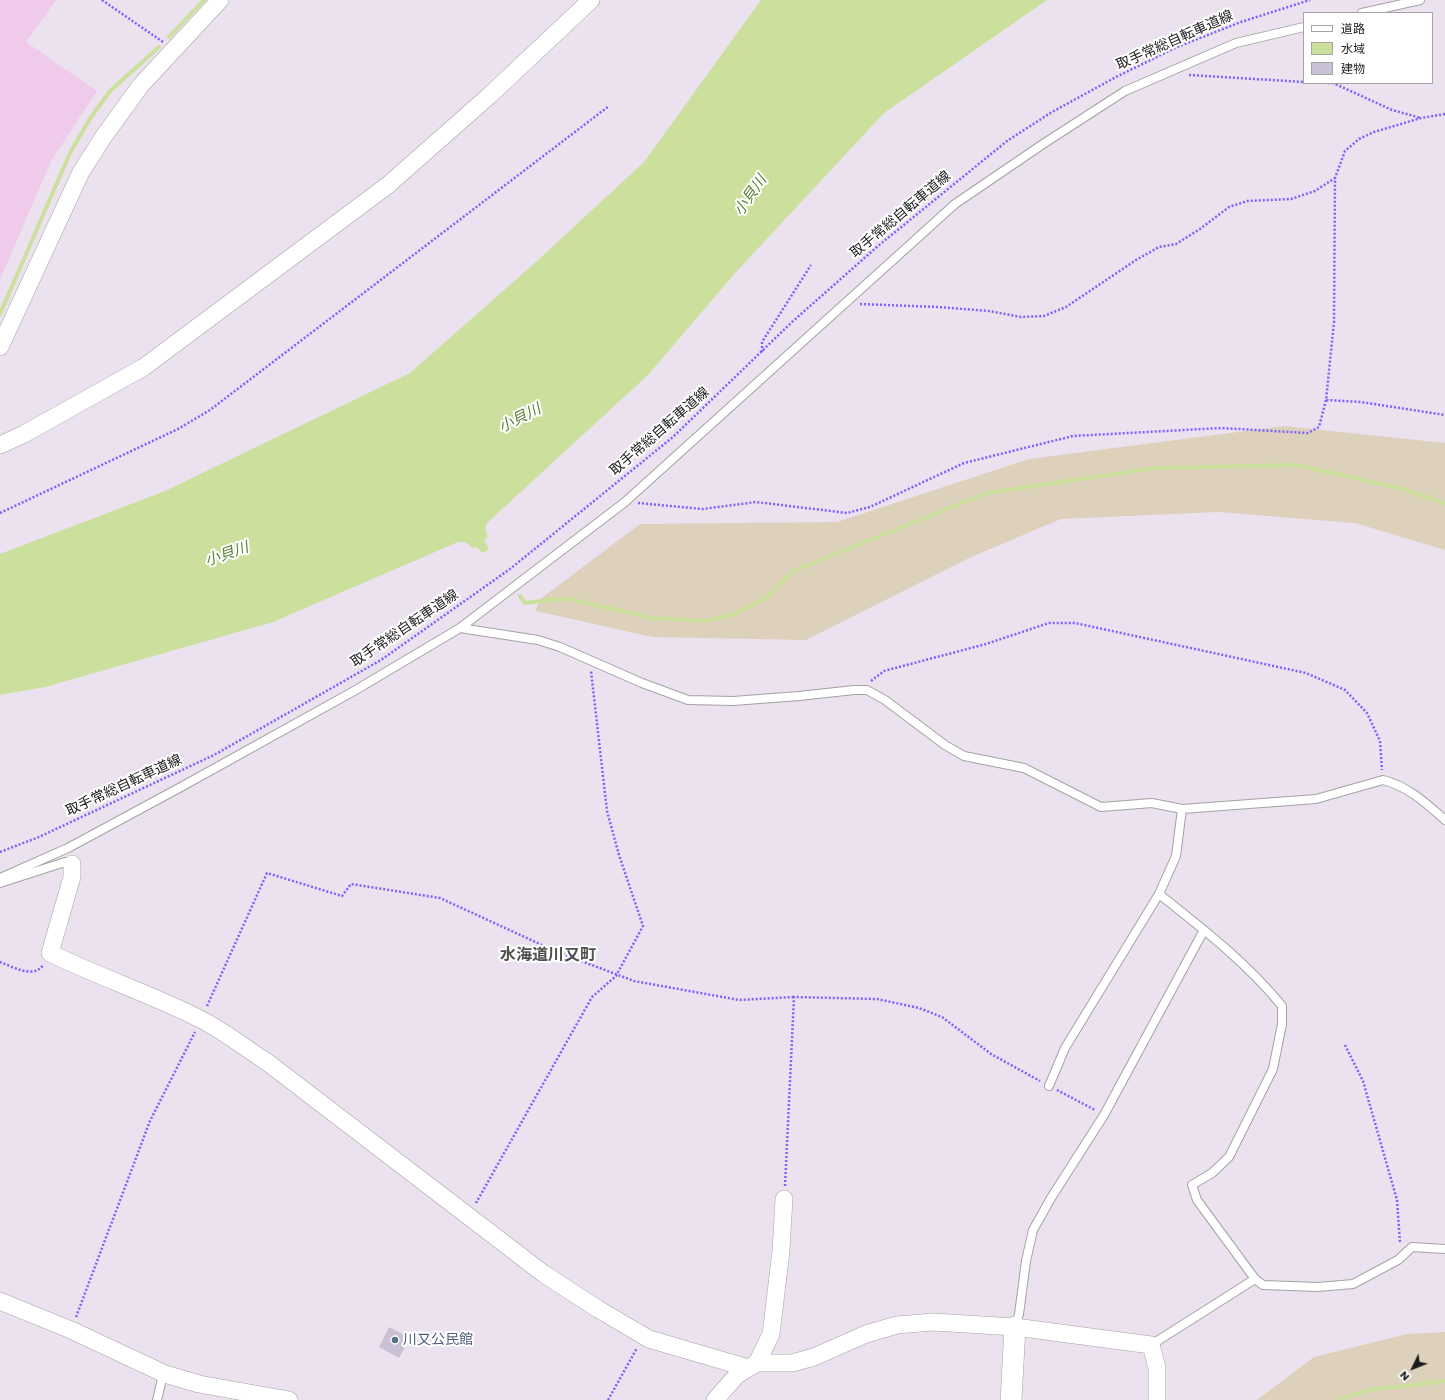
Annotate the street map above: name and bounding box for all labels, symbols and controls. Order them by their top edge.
street label: 取手常総自転車道線 [1114,8,1236,74]
legend [1303,12,1433,84]
text: 道路 [1341,20,1365,37]
text: 水域 [1341,40,1365,57]
text: 建物 [1341,60,1365,77]
street label: 取手常総自転車道線 [847,168,955,262]
water label: 小貝川 [731,172,771,220]
street label: 取手常総自転車道線 [607,384,713,480]
water label: 小貝川 [496,401,544,437]
water label: 小貝川 [203,539,251,571]
street label: 取手常総自転車道線 [348,587,462,671]
street label: 取手常総自転車道線 [63,752,185,820]
district label: 水海道川又町 [500,946,596,966]
place label: 川又公民館 [403,1332,473,1348]
marker: 川又公民館 [390,1335,400,1345]
north arrow [1393,1348,1433,1388]
text: N [1396,1368,1413,1385]

